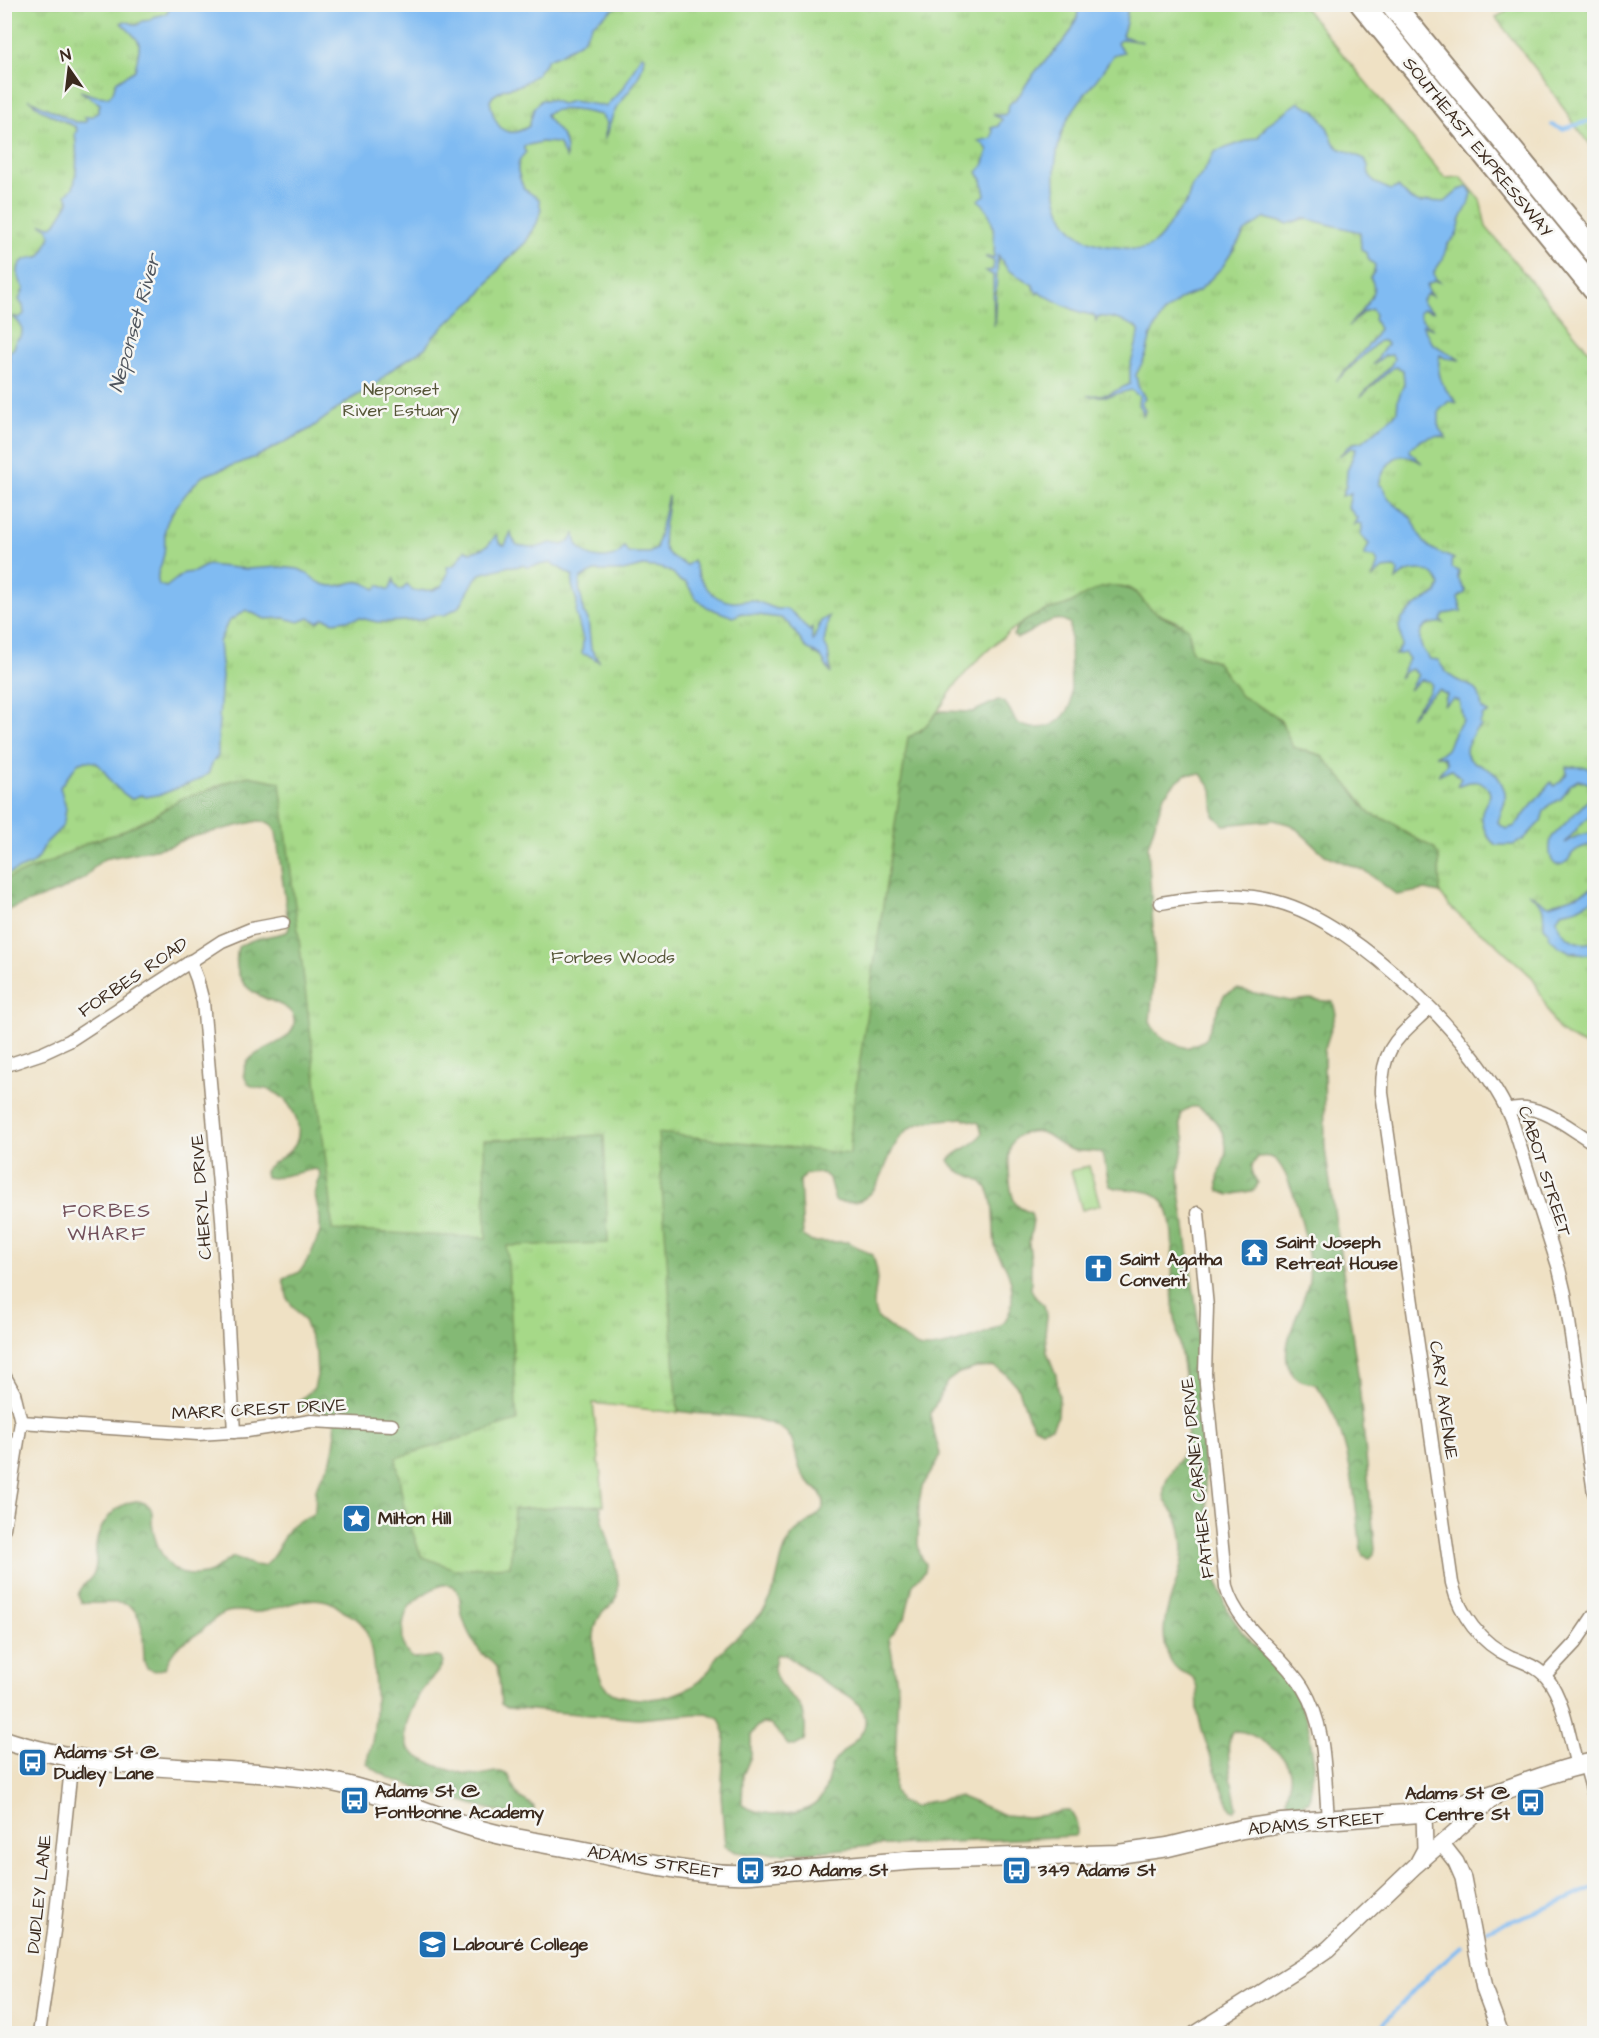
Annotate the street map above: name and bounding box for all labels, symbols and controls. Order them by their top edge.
north arrow [39,39,99,99]
text: N [58,44,73,67]
street label: SOUTHEAST EXPRESSWAY [1397,52,1559,243]
water label: Neponset River [102,249,169,395]
park label: Neponset River Estuary [343,377,460,424]
street label: FORBES ROAD [73,931,193,1023]
park label: Forbes Woods [551,945,675,970]
street label: CABOT STREET [1512,1103,1578,1240]
street label: CHERYL DRIVE [185,1133,218,1260]
district label: FORBES WHARF [62,1197,152,1248]
place label: Saint Joseph Retreat House [1275,1230,1398,1276]
temple icon: Saint Joseph Retreat House [1239,1236,1271,1268]
place label: Saint Agatha Convent [1119,1247,1223,1293]
church icon: Saint Agatha Convent [1083,1253,1115,1285]
street label: CARY AVENUE [1423,1339,1464,1461]
street label: FATHER CARNEY DRIVE [1174,1376,1220,1580]
street label: MARR CREST DRIVE [171,1392,347,1427]
place icon: Milton Hill [341,1502,373,1534]
place label: Milton Hill [378,1506,452,1531]
place label: Adams St @ Dudley Lane [54,1740,159,1787]
bus stop icon: Adams St @ Dudley Lane [17,1746,49,1778]
place label: Adams St @ Fontbonne Academy [375,1779,544,1826]
place label: Adams St @ Centre St [1405,1781,1511,1827]
bus stop icon: Adams St @ Fontbonne Academy [338,1785,370,1817]
bus stop icon: Adams St @ Centre St [1515,1787,1547,1819]
street label: ADAMS STREET [1247,1805,1386,1842]
street label: DUDLEY LANE [21,1833,58,1955]
street label: ADAMS STREET [586,1839,725,1886]
bus stop icon: 320 Adams St [734,1854,766,1886]
bus stop icon: 349 Adams St [1001,1854,1033,1886]
place label: 320 Adams St [770,1858,889,1883]
place label: 349 Adams St [1037,1858,1157,1883]
school or university icon: Labouré College [416,1928,448,1960]
place label: Labouré College [453,1932,588,1958]

